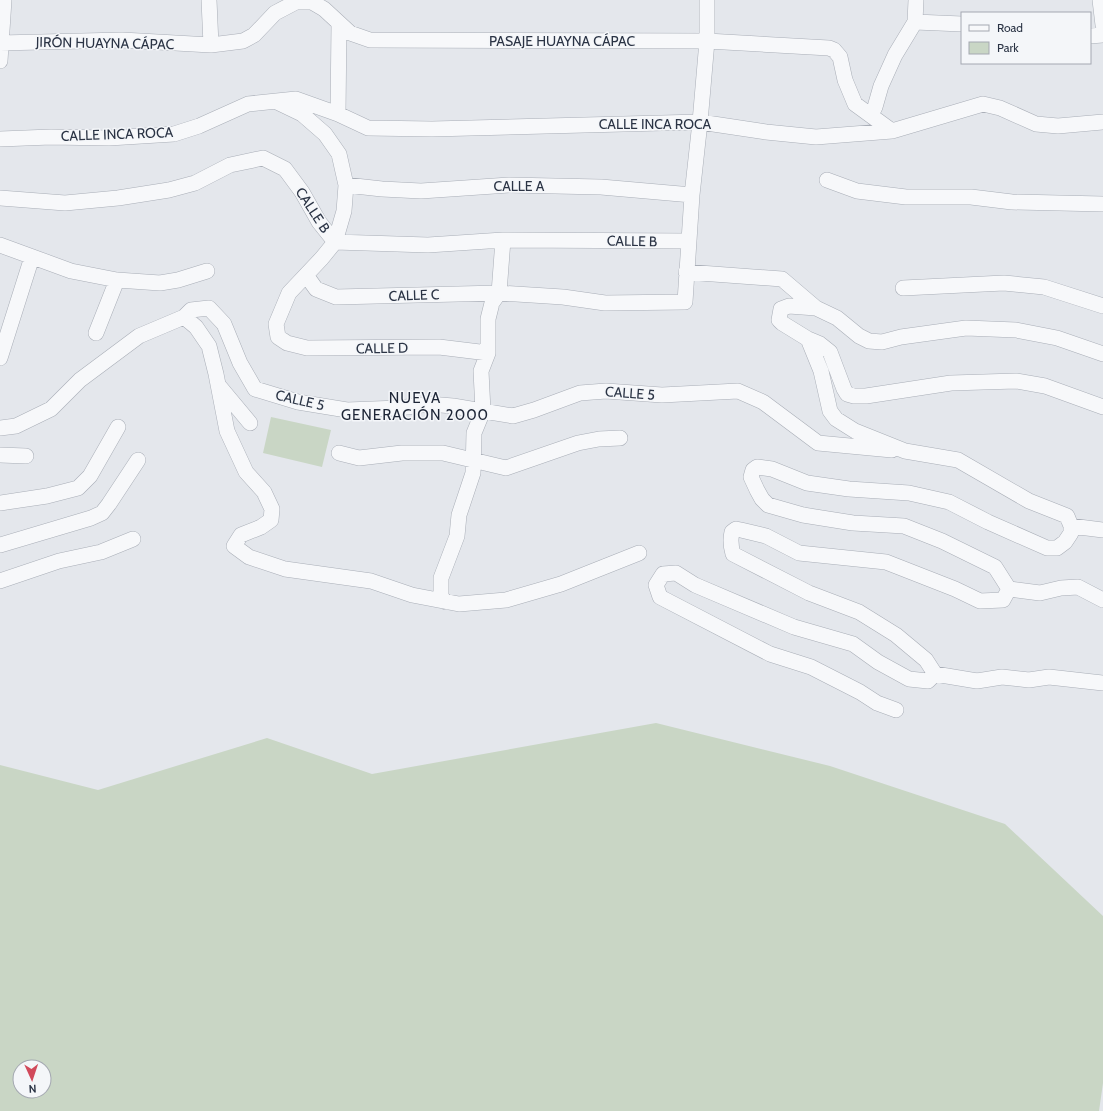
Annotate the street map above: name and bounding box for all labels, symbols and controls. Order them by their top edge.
legend [961,12,1091,64]
text: Road [997,20,1023,35]
street label: PASAJE HUAYNA CÁPAC [489,32,635,50]
street label: JIRÓN HUAYNA CÁPAC [35,33,175,53]
text: Park [997,40,1019,55]
street label: CALLE INCA ROCA [599,115,712,133]
street label: CALLE INCA ROCA [60,123,174,145]
street label: CALLE A [494,177,545,195]
street label: CALLE B [292,184,334,236]
street label: CALLE B [607,232,657,250]
street label: CALLE C [388,285,440,305]
street label: CALLE D [356,339,408,357]
street label: CALLE 5 [605,382,655,404]
street label: CALLE 5 [274,386,326,414]
district label: NUEVA GENERACIÓN 2000 [341,389,489,424]
north arrow [12,1059,52,1099]
text: N [28,1082,37,1096]

